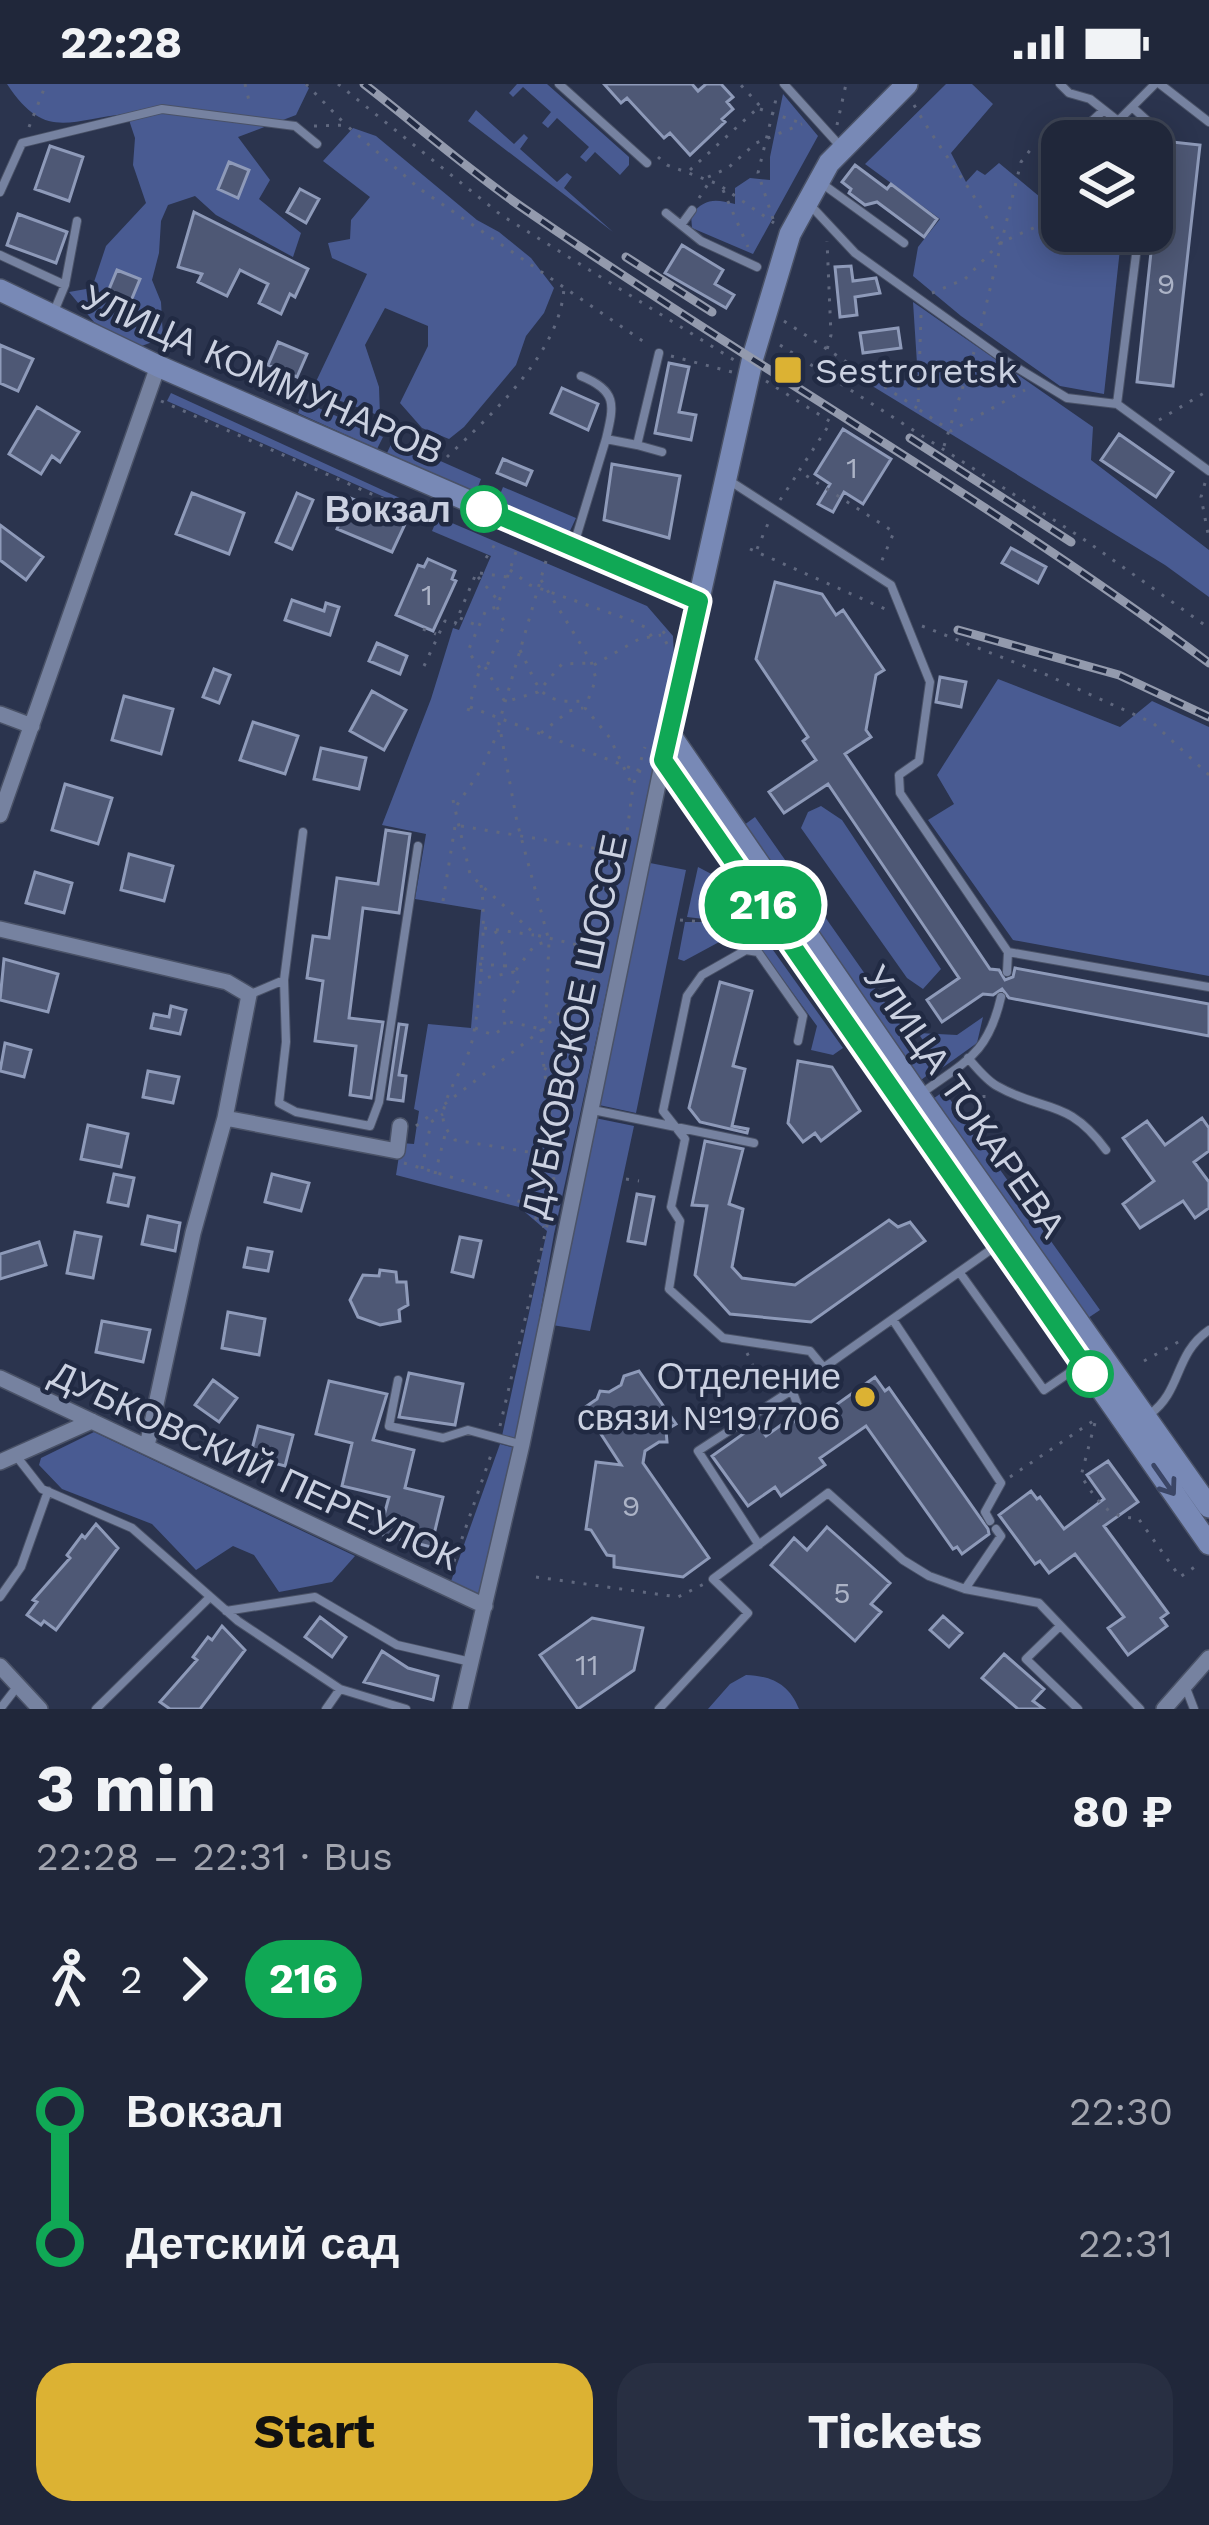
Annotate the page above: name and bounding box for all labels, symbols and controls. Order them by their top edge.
text: 22:28 [60,16,182,69]
map controls [1041,120,1173,252]
button: layers [1041,120,1173,252]
house number: 9 [1157,266,1175,301]
street label: УЛИЦА КОММУНАРОВ [76,276,450,474]
place label: Sestroretsk [815,350,1017,392]
marker: Sestroretsk [772,354,804,386]
house number: 1 [846,450,858,485]
marker: Вокзал [462,487,506,531]
place label: Вокзал [325,489,451,531]
house number: 1 [421,577,433,612]
street label: ДУБКОВСКОЕ ШОССЕ [514,831,636,1222]
line badge: 216 [694,866,832,944]
text: 216 [728,880,798,929]
street label: УЛИЦА ТОКАРЕВА [855,958,1074,1246]
street label: ДУБКОВСКИЙ ПЕРЕУЛОК [44,1352,466,1579]
unlabelled marker [1068,1352,1112,1396]
place label: Отделение связи №197706 [577,1356,841,1439]
marker: Отделение связи №197706 [852,1384,878,1410]
one-way arrow [1151,1463,1176,1496]
house number: 9 [622,1488,640,1523]
house number: 5 [833,1575,851,1610]
house number: 11 [575,1647,599,1682]
text: 3 min [36,1750,216,1827]
text: 80 ₽ [1072,1785,1173,1838]
text: 22:28 – 22:31 · Bus [36,1834,393,1879]
icon: walk [36,1946,102,2012]
icon: forward [161,1946,227,2012]
text: 216 [269,1954,338,2003]
text: 2 [120,1957,143,2002]
text: Вокзал [126,2085,284,2138]
text: 22:30 [1069,2089,1173,2134]
text: Детский сад [126,2217,399,2270]
text: 22:31 [1078,2221,1173,2266]
button: Start [36,2363,593,2501]
button: Tickets [617,2363,1173,2501]

